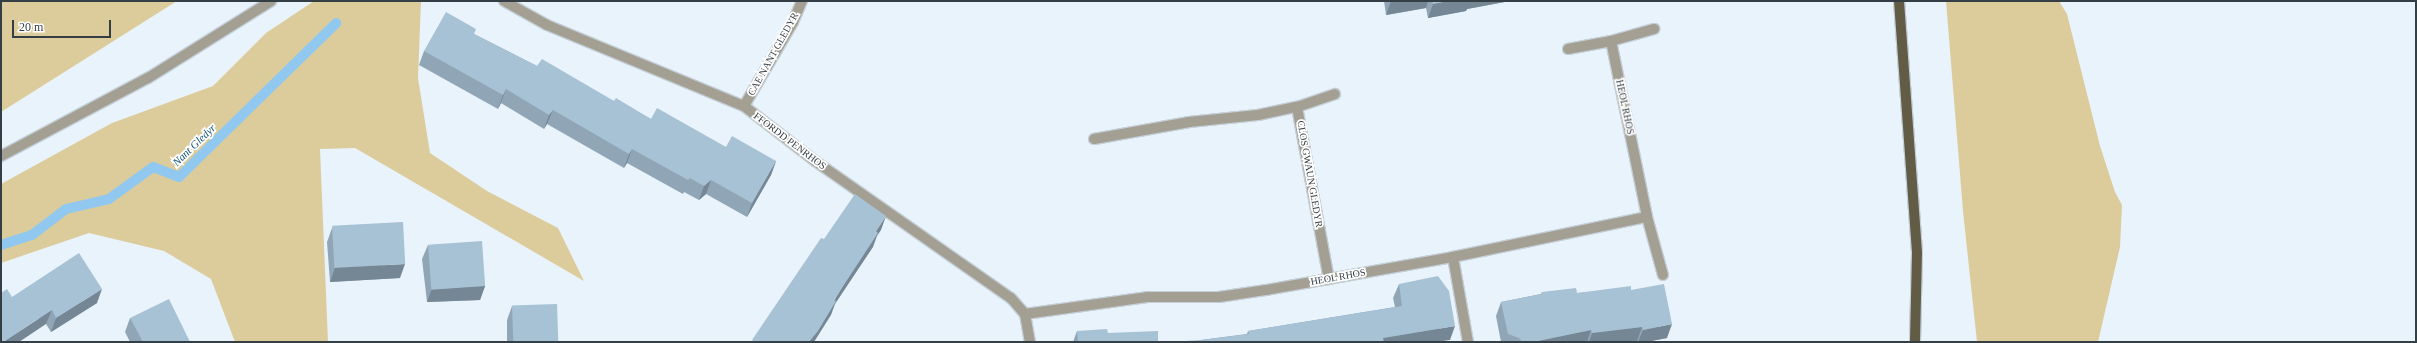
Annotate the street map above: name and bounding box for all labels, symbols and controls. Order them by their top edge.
street label: CAE NANT GLEDYR [745,10,801,98]
scale bar [14,12,113,38]
text: 20 m [19,20,43,34]
street label: HEOL RHOS [1613,78,1637,136]
street label: FFORDD PENRHOS [751,110,829,172]
street label: CLOS GWAUN GLEDYR [1295,120,1325,228]
water label: Nant Gledyr [170,121,218,169]
street label: HEOL RHOS [1309,266,1367,288]

